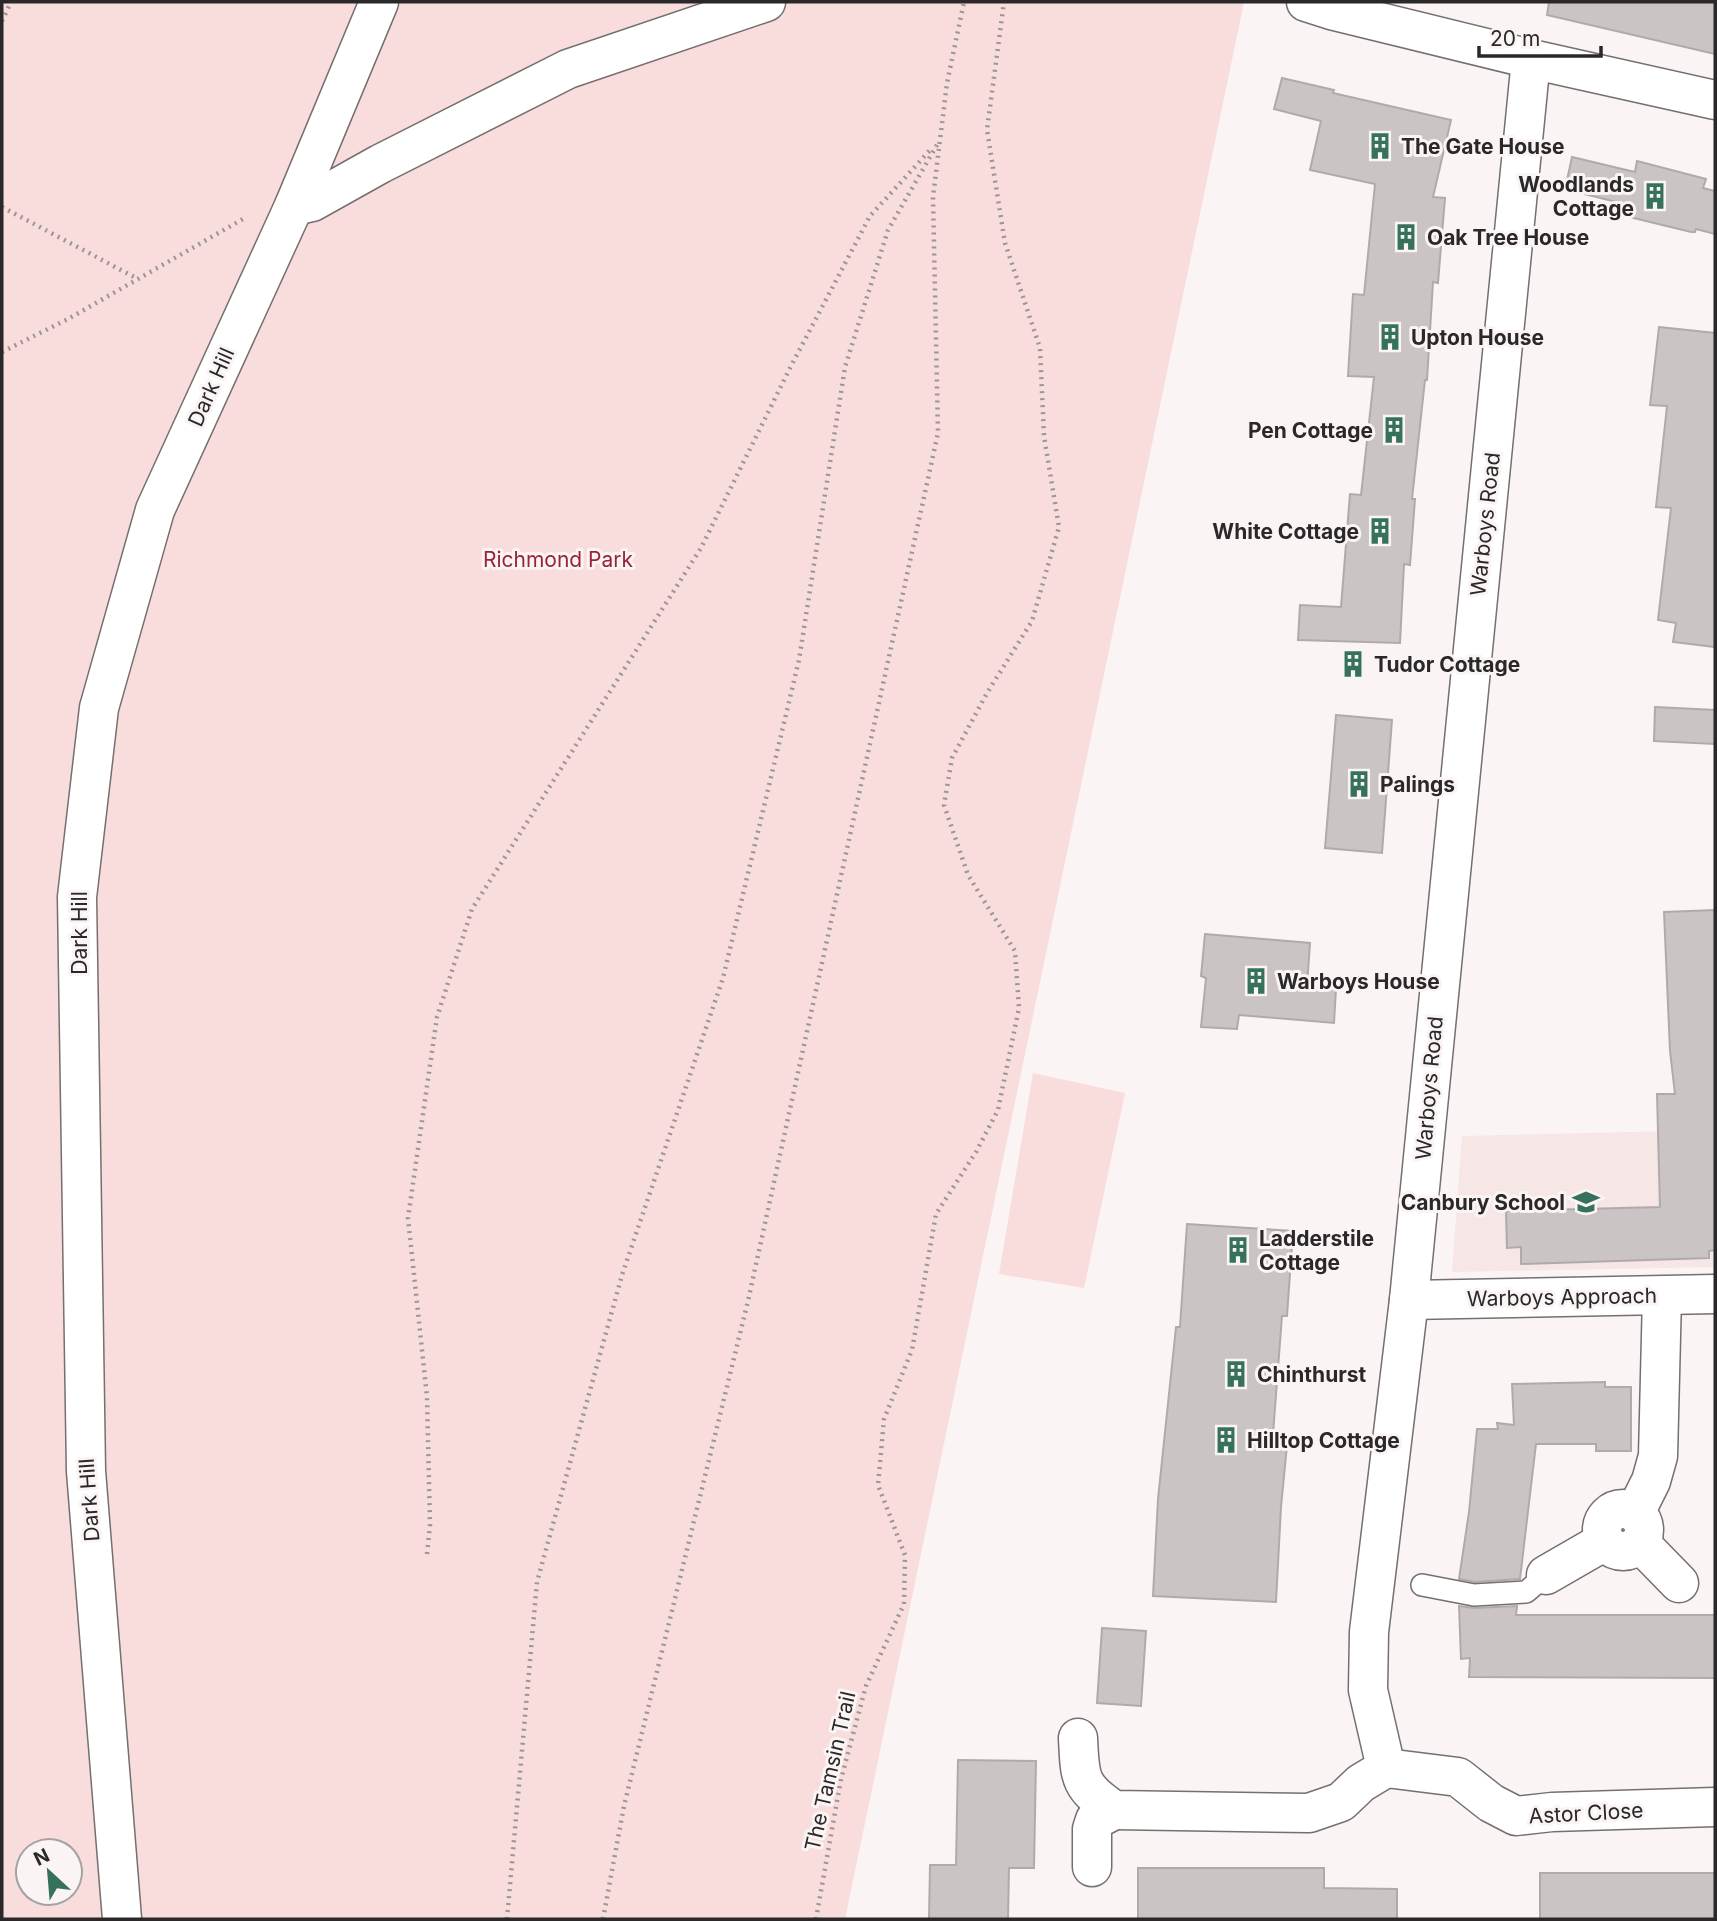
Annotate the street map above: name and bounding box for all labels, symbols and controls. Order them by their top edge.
scale bar [1479,14,1602,58]
text: 20 m [1490,26,1540,51]
building icon: The Gate House [1365,131,1395,161]
place label: The Gate House [1401,134,1564,159]
place label: Woodlands Cottage [1518,172,1634,221]
building icon: Woodlands Cottage [1640,181,1670,211]
building icon: Oak Tree House [1391,222,1421,252]
place label: Oak Tree House [1427,225,1589,250]
building icon: Upton House [1375,322,1405,352]
place label: Upton House [1411,325,1544,350]
street label: Dark Hill [183,344,239,430]
building icon: Pen Cottage [1379,415,1409,445]
place label: Pen Cottage [1248,418,1373,443]
street label: Warboys Road [1465,451,1505,597]
building icon: White Cottage [1365,516,1395,546]
place label: White Cottage [1212,519,1359,544]
park label: Richmond Park [483,547,634,572]
building icon: Tudor Cottage [1338,649,1368,679]
place label: Tudor Cottage [1374,652,1520,677]
building icon: Palings [1344,769,1374,799]
place label: Palings [1380,772,1455,797]
street label: Dark Hill [67,891,92,975]
building icon: Warboys House [1241,966,1271,996]
place label: Warboys House [1277,969,1440,994]
street label: Warboys Road [1410,1015,1448,1161]
school or university icon: Canbury School [1571,1187,1601,1217]
place label: Canbury School [1401,1190,1565,1215]
place label: Ladderstile Cottage [1259,1226,1374,1275]
building icon: Ladderstile Cottage [1223,1235,1253,1265]
street label: Warboys Approach [1467,1283,1657,1311]
building icon: Chinthurst [1221,1359,1251,1389]
place label: Chinthurst [1257,1362,1367,1387]
building icon: Hilltop Cottage [1211,1425,1241,1455]
place label: Hilltop Cottage [1247,1428,1400,1453]
street label: Dark Hill [74,1457,104,1543]
street label: The Tamsin Trail [799,1689,861,1853]
street label: Astor Close [1528,1798,1644,1828]
north arrow [14,1837,84,1907]
text: N [30,1844,53,1871]

